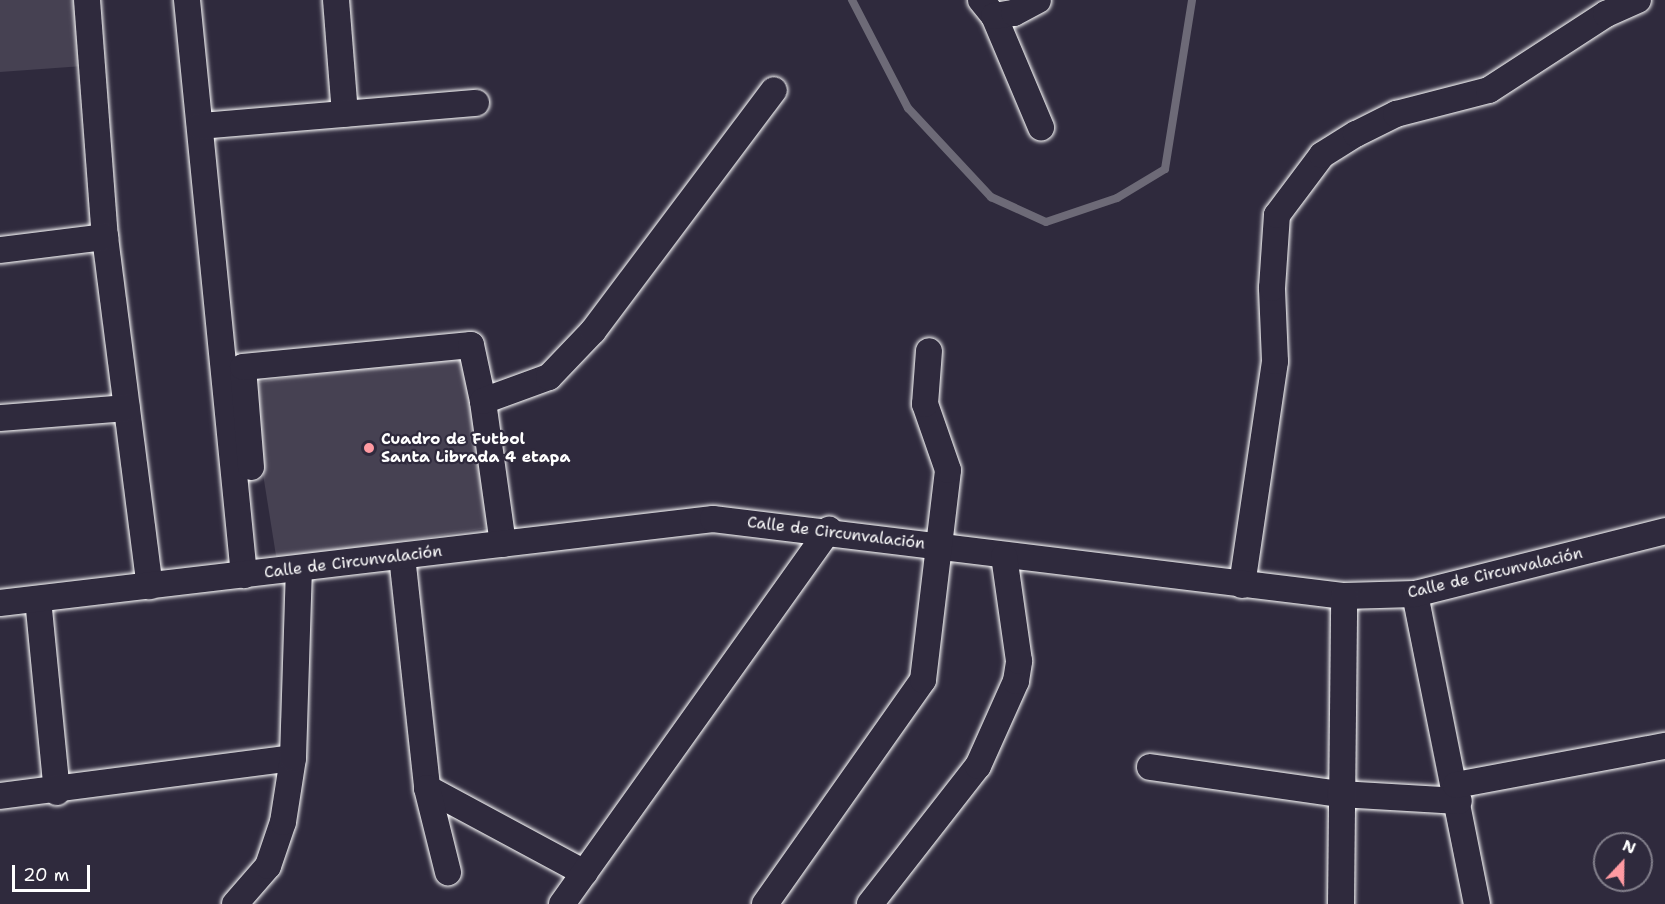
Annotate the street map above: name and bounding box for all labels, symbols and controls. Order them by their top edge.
place label: Cuadro de Futbol Santa Librada 4 etapa [381,429,570,467]
marker: Cuadro de Futbol Santa Librada 4 etapa [362,441,376,455]
street label: Calle de Circunvalación [746,513,926,553]
street label: Calle de Circunvalación [263,542,443,582]
street label: Calle de Circunvalación [1406,544,1584,602]
north arrow [1593,832,1653,892]
text: N [1619,835,1639,859]
scale bar [15,853,93,891]
text: 20 m [23,863,69,887]

